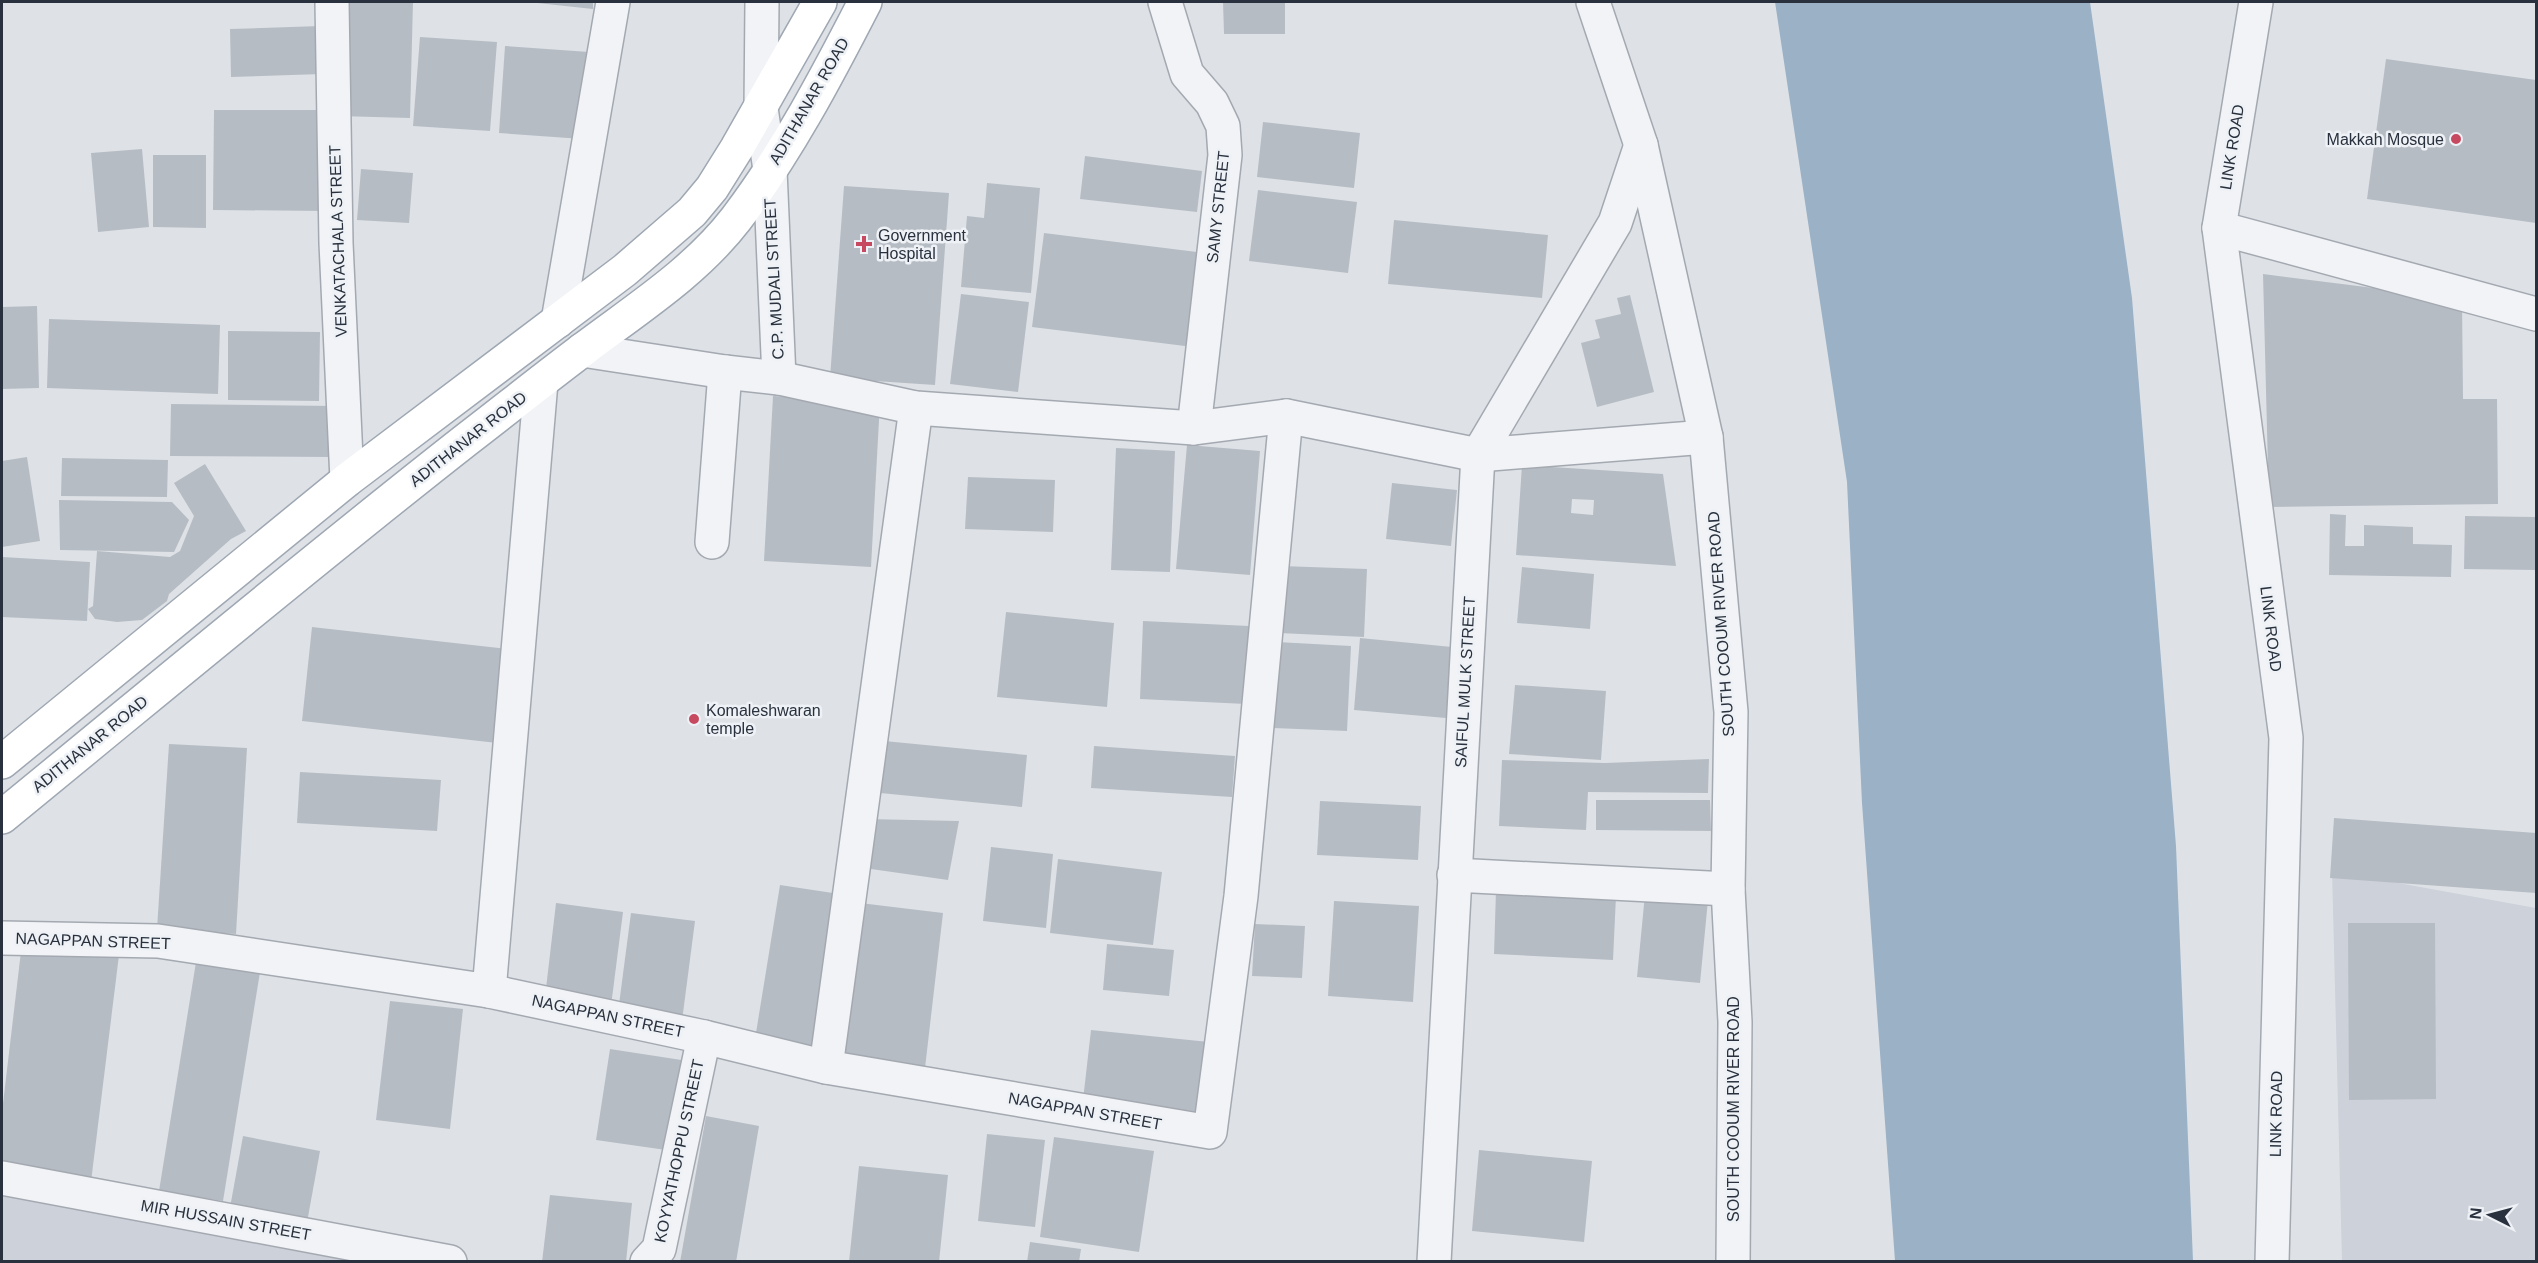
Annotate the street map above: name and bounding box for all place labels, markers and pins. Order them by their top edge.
place label: Makkah Mosque [2327,131,2444,148]
marker: Makkah Mosque [2449,132,2463,146]
place label: Government Hospital [878,227,967,262]
marker: Government Hospital [855,235,873,253]
place label: Komaleshwaran temple [706,702,821,737]
marker: Komaleshwaran temple [687,712,701,726]

